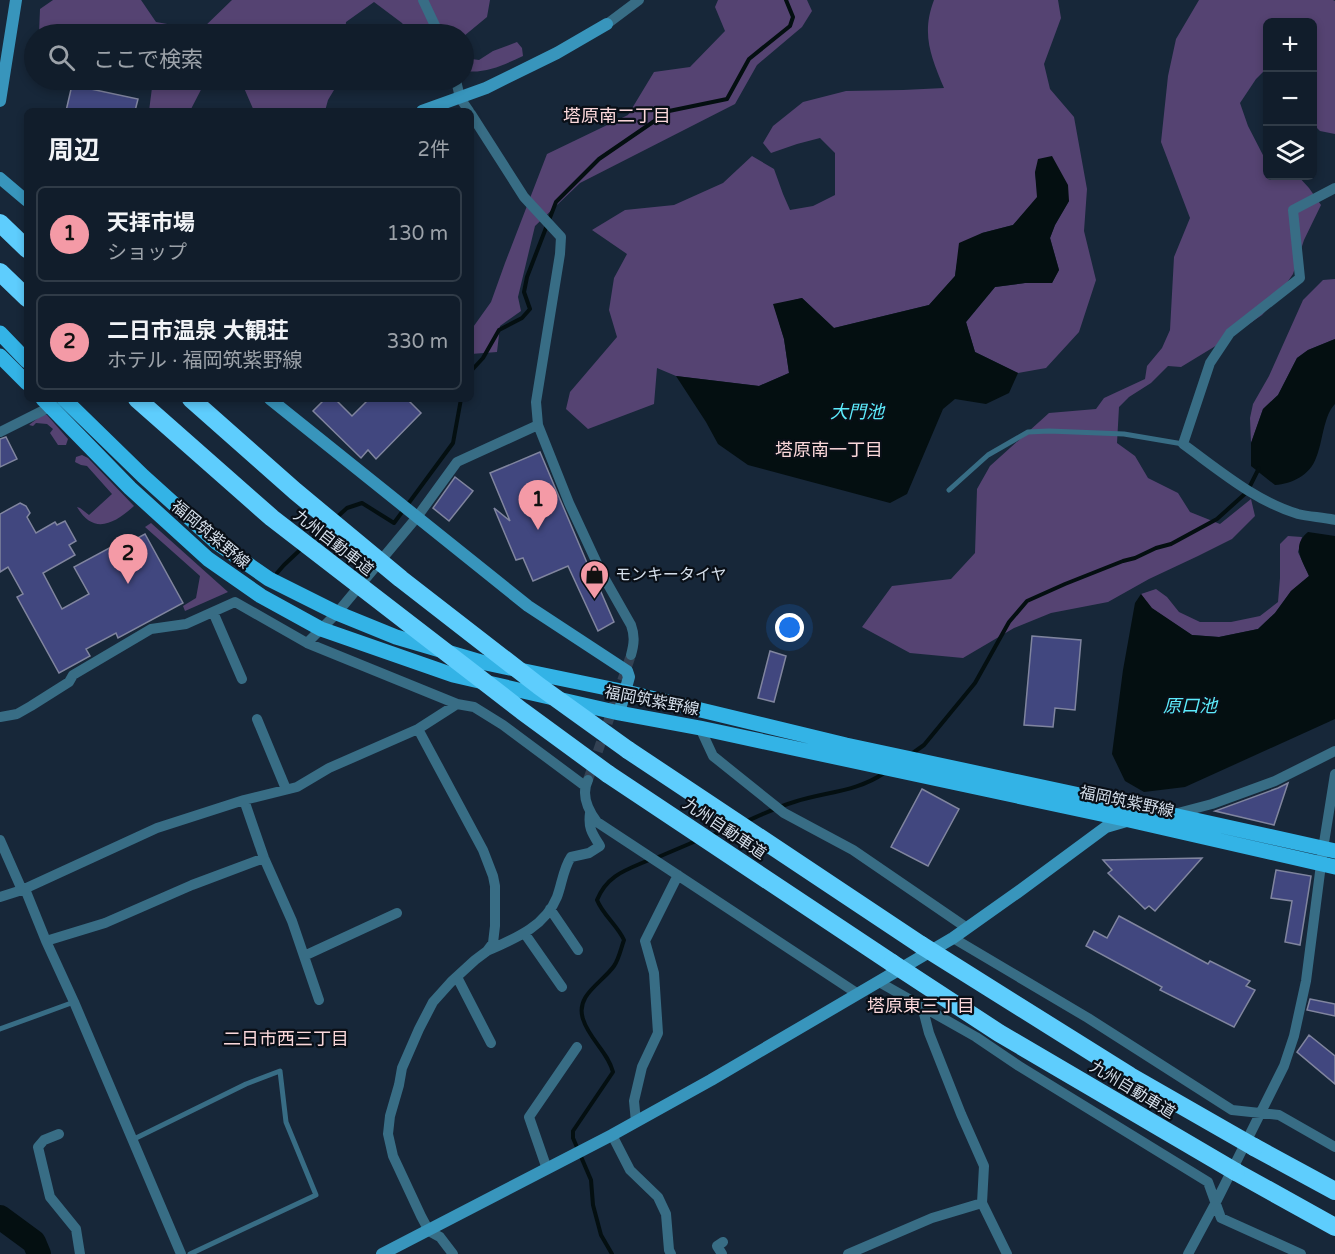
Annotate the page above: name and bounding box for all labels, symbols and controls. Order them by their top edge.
map controls [1263,18,1317,180]
button: + [1263,18,1317,72]
search box [24,24,474,90]
icon: search [45,41,78,74]
text: ここで検索 [93,47,203,73]
button: − [1263,72,1317,126]
district label: 塔原南二丁目 [563,105,671,127]
button: layers [1263,126,1317,180]
text: 周辺 [48,135,100,166]
text: 2件 [417,138,450,162]
text: 天拝市場 [107,210,195,236]
text: 1 [63,222,76,246]
text: 130 m [387,222,448,246]
text: ショップ [107,241,187,265]
text: 二日市温泉 大観荘 [107,318,289,344]
text: 2 [63,330,76,354]
text: 330 m [387,330,448,354]
text: ホテル · 福岡筑紫野線 [107,349,303,373]
water label: 大門池 [830,401,886,423]
district label: 塔原南一丁目 [775,439,883,461]
pin: 1 [518,480,558,530]
street label: 福岡筑紫野線 [167,496,254,573]
street label: 九州自動車道 [289,505,377,580]
pin: 2 [108,534,148,584]
shop icon: モンキータイヤ [578,558,610,600]
place label: モンキータイヤ [615,565,727,585]
your location [775,613,804,642]
street label: 福岡筑紫野線 [603,682,701,720]
water label: 原口池 [1163,695,1219,717]
street label: 福岡筑紫野線 [1078,782,1176,822]
street label: 九州自動車道 [679,794,770,864]
district label: 塔原東三丁目 [867,995,975,1017]
district label: 二日市西三丁目 [223,1028,349,1050]
street label: 九州自動車道 [1086,1057,1179,1123]

